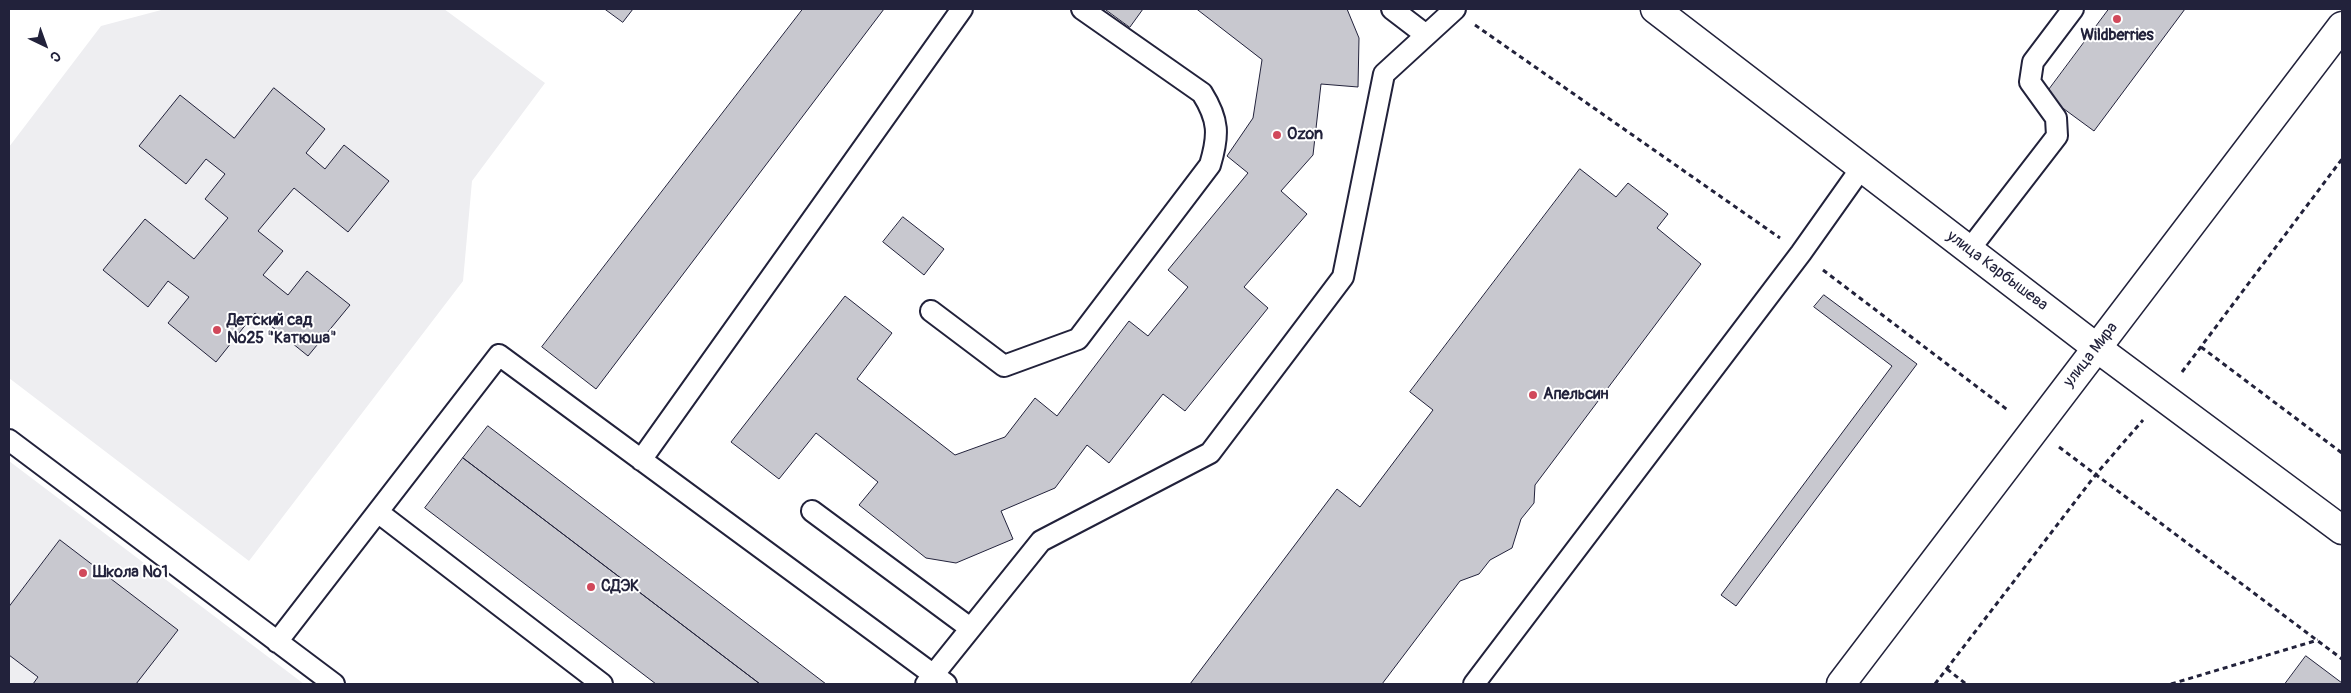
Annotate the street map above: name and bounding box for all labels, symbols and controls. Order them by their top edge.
marker: Wildberries [2111,13,2123,25]
north arrow [20,20,70,70]
place label: Wildberries [2080,26,2154,46]
text: С [46,47,64,66]
place label: Ozon [1287,125,1323,145]
marker: Ozon [1271,129,1283,141]
street label: улица Карбышева [1943,227,2051,315]
place label: Детский сад №25 "Катюша" [227,311,336,349]
street label: улица Мира [2060,319,2122,391]
marker: Детский сад №25 "Катюша" [211,324,223,336]
place label: Апельсин [1543,385,1608,405]
marker: Апельсин [1527,389,1539,401]
place label: Школа №1 [93,563,168,583]
marker: Школа №1 [77,567,89,579]
place label: СДЭК [601,577,639,597]
marker: СДЭК [585,581,597,593]

